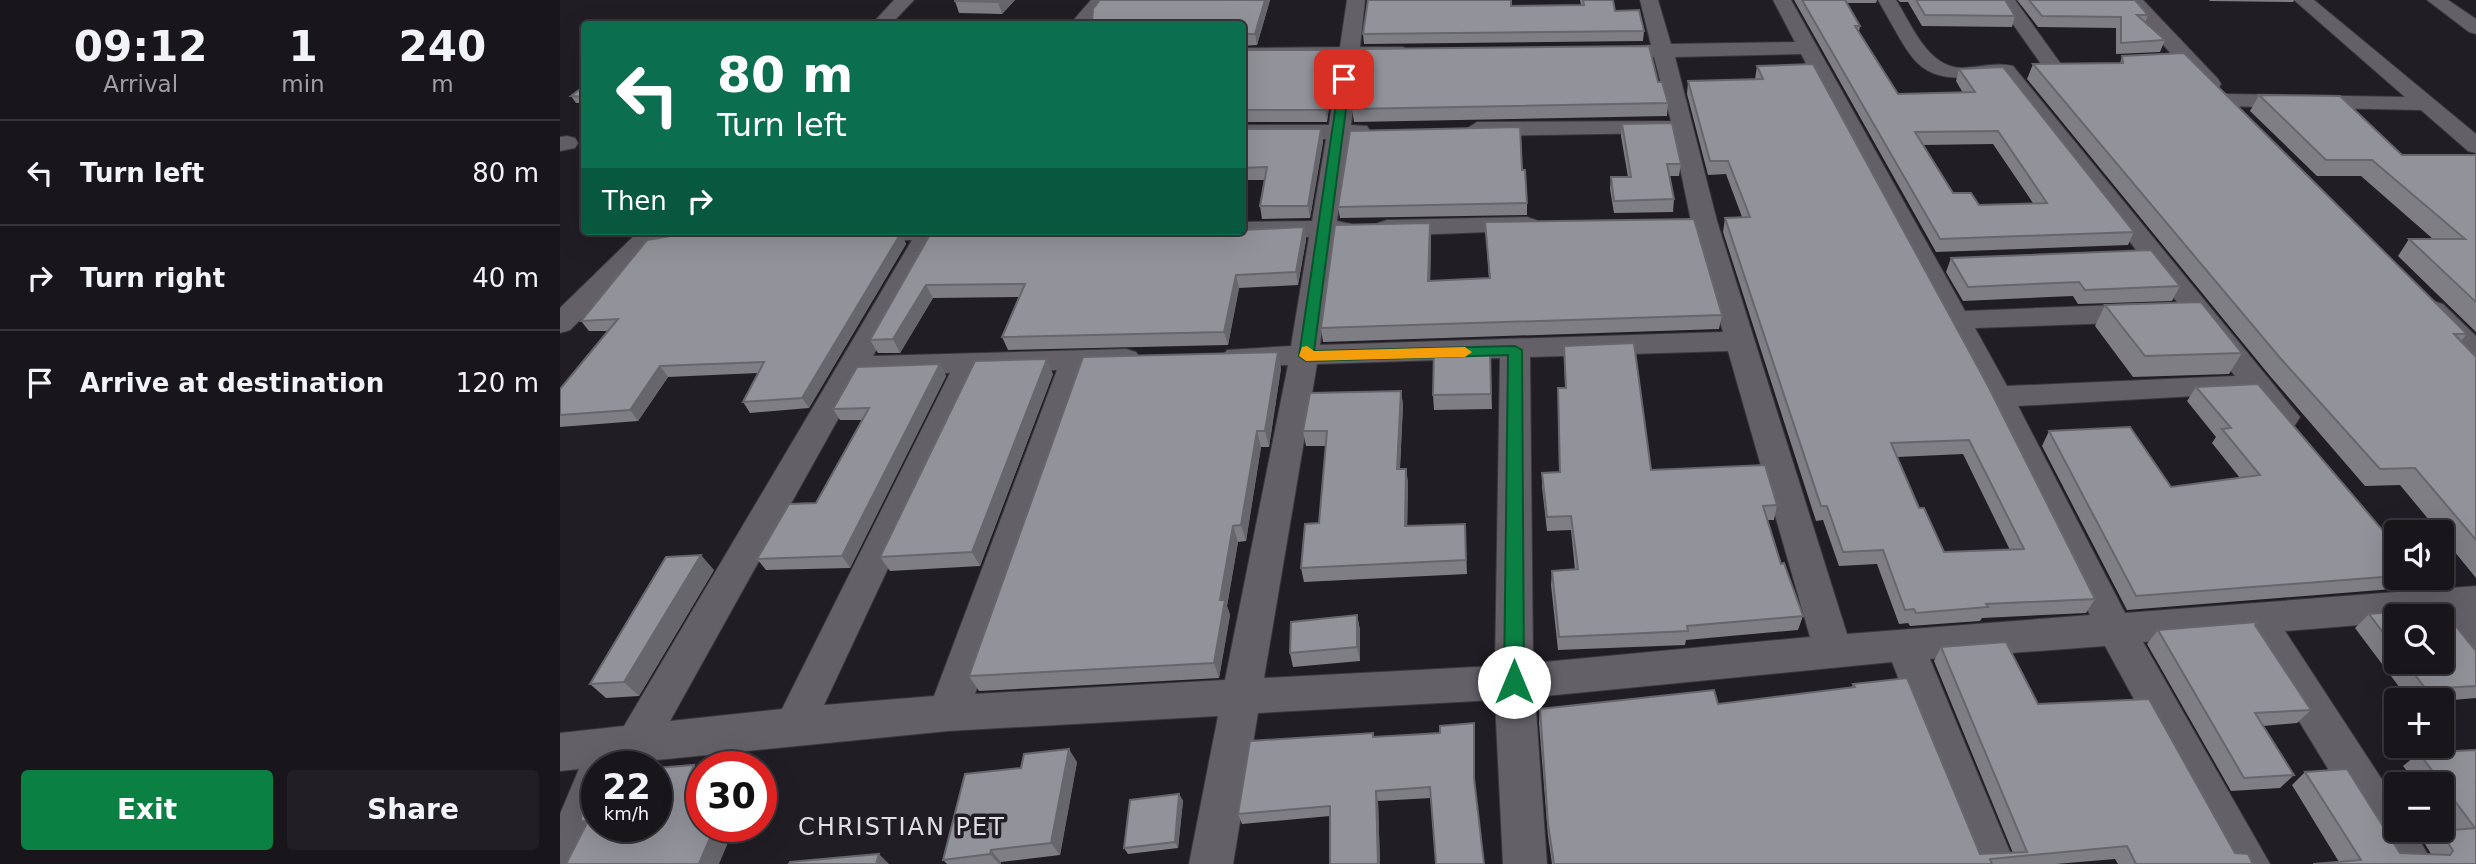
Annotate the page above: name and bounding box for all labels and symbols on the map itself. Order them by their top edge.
pin [1314,49,1374,109]
position arrow [1477,645,1551,719]
speed limit sign: 30 [686,751,777,842]
district label: CHRISTIAN PET [798,813,1006,841]

